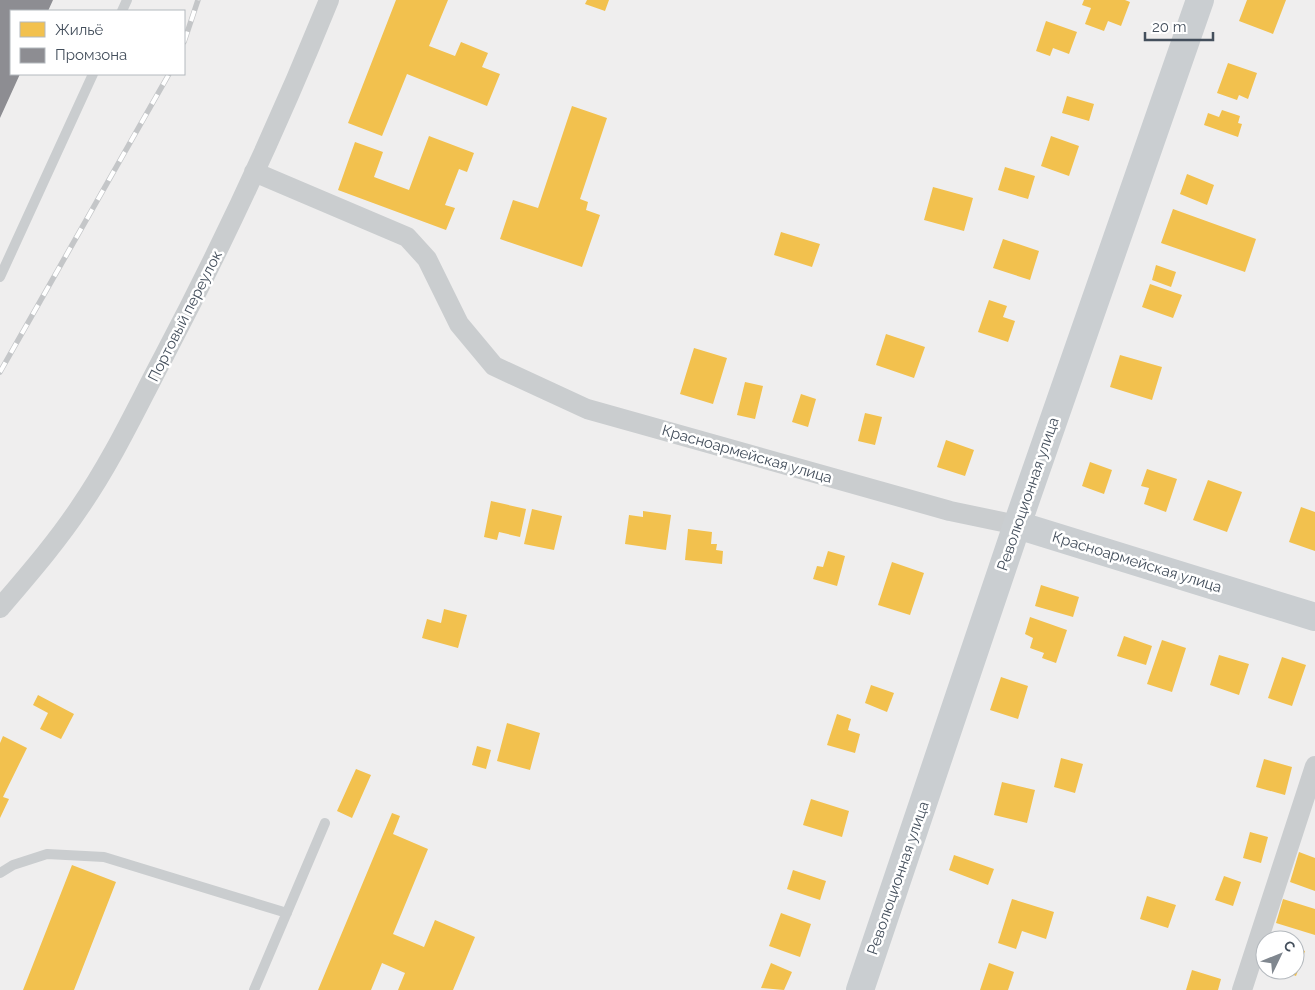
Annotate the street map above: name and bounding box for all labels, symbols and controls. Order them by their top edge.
legend [10,10,185,75]
scale bar [1145,10,1212,42]
text: 20 m [1152,18,1187,36]
text: Жильё [55,21,104,39]
text: Промзона [55,46,127,64]
street label: Портовый переулок [144,247,226,384]
street label: Революционная улица [993,415,1063,573]
street label: Красноармейская улица [660,421,834,487]
street label: Красноармейская улица [1050,528,1224,596]
street label: Революционная улица [863,799,933,957]
north arrow [1255,930,1305,980]
text: С [1280,937,1299,955]

